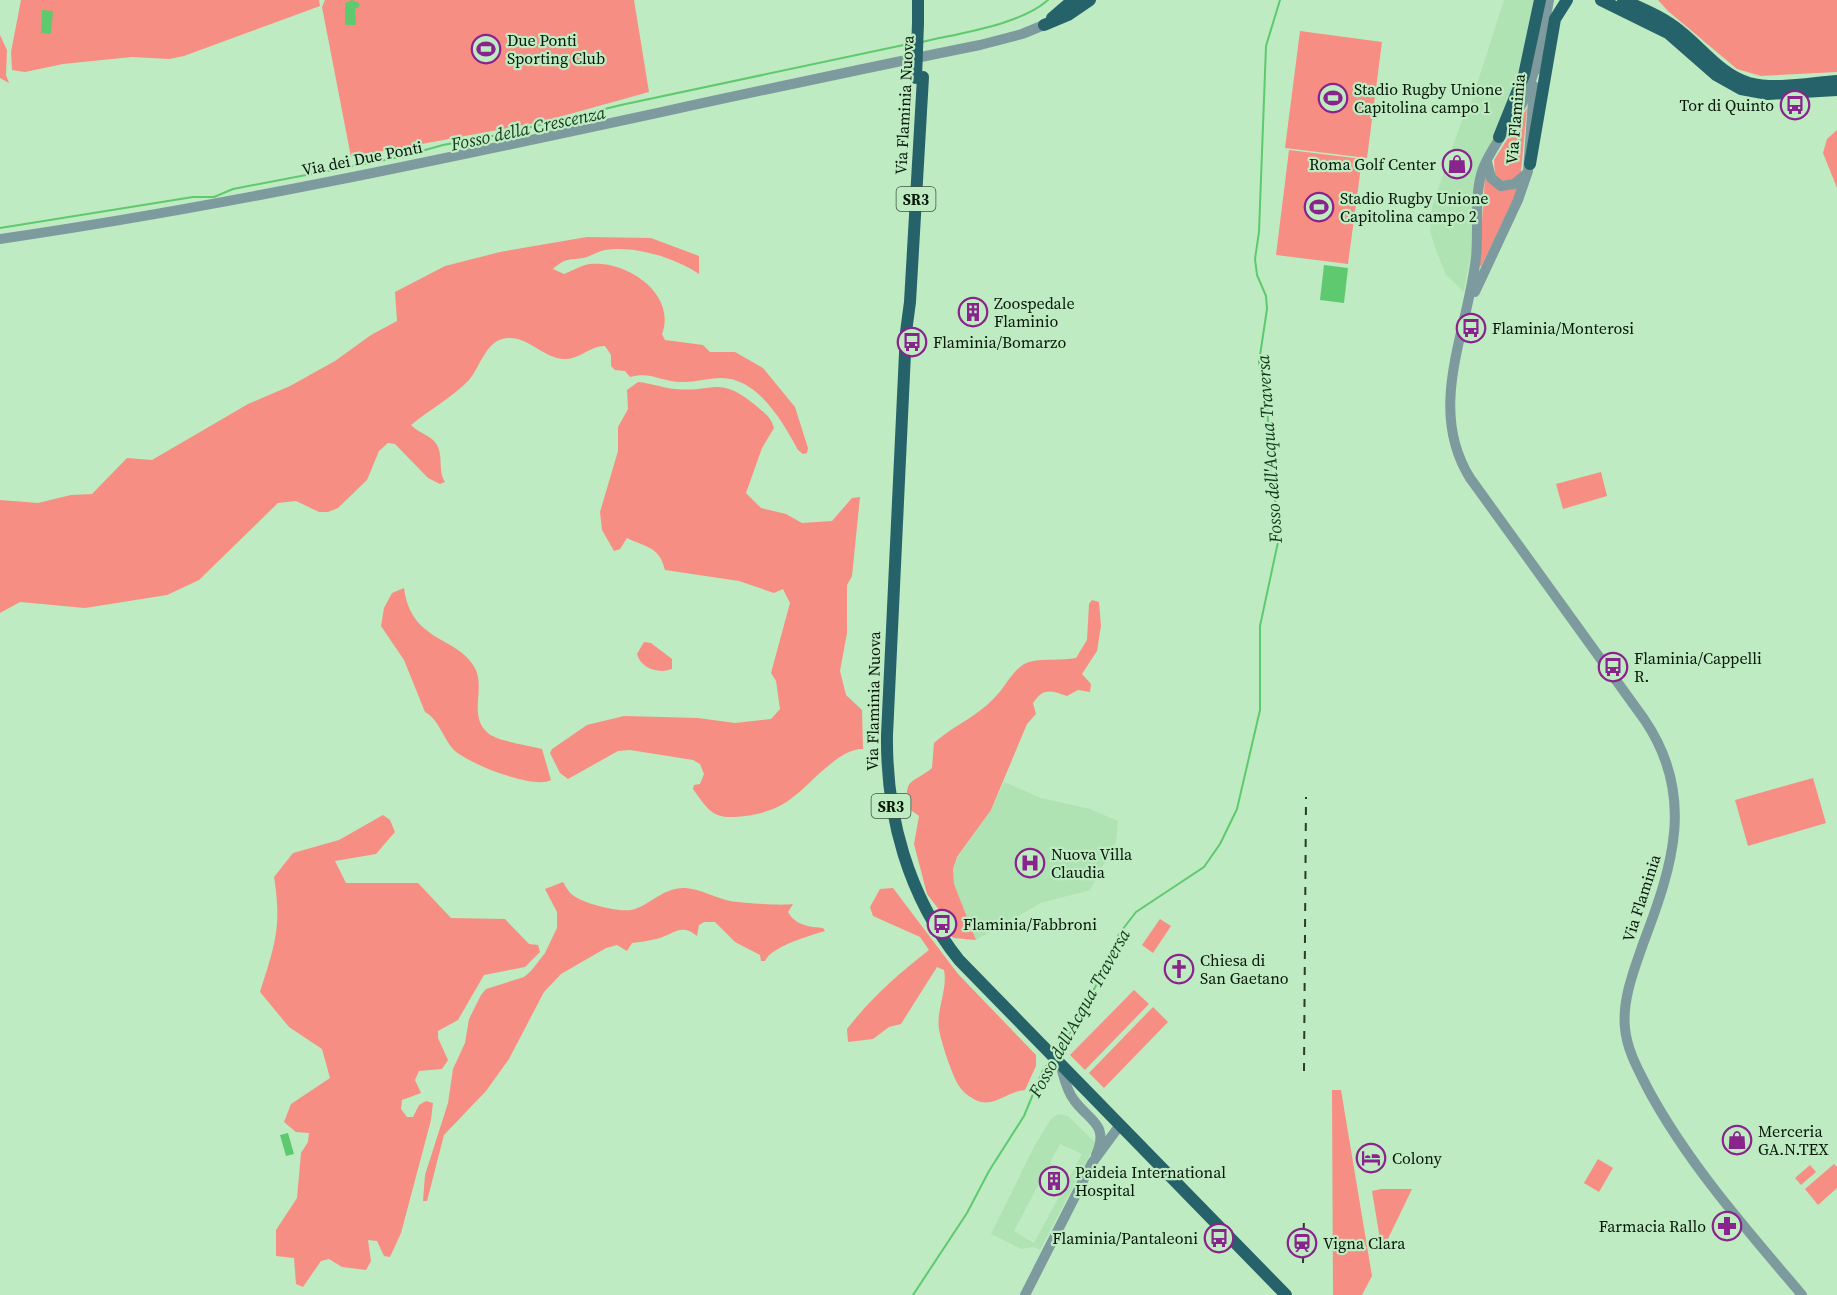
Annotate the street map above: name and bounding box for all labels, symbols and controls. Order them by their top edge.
place label: Due Ponti Sporting Club [507,29,605,69]
sports icon: Due Ponti Sporting Club [470,33,502,65]
street label: Via Flaminia Nuova [889,34,919,175]
street label: Via Flaminia [1500,72,1530,165]
place label: Stadio Rugby Unione Capitolina campo 1 [1354,78,1503,118]
sports icon: Stadio Rugby Unione Capitolina campo 1 [1317,82,1349,114]
bus stop icon: Tor di Quinto [1779,89,1811,121]
place label: Tor di Quinto [1680,94,1774,116]
water label: Fosso della Crescenza [447,99,608,157]
street label: Via dei Due Ponti [300,135,424,180]
shop icon: Roma Golf Center [1441,148,1473,180]
place label: Roma Golf Center [1309,153,1436,175]
road number: SR3 [896,187,936,211]
place label: Stadio Rugby Unione Capitolina campo 2 [1340,187,1489,227]
sports icon: Stadio Rugby Unione Capitolina campo 2 [1303,191,1335,223]
place label: Zoospedale Flaminio [994,292,1075,332]
building icon: Zoospedale Flaminio [957,296,989,328]
bus stop icon: Flaminia/Monterosi [1455,312,1487,344]
place label: Flaminia/Monterosi [1492,317,1634,339]
bus stop icon: Flaminia/Bomarzo [896,326,928,358]
place label: Flaminia/Bomarzo [933,331,1066,353]
water label: Fosso dell'Acqua Traversa [1250,353,1288,545]
street label: Via Flaminia Nuova [861,630,885,771]
place label: Flaminia/Cappelli R. [1634,647,1762,687]
bus stop icon: Flaminia/Cappelli R. [1597,651,1629,683]
road number: SR3 [872,794,910,818]
place label: Nuova Villa Claudia [1051,843,1133,883]
hospital icon: Nuova Villa Claudia [1014,847,1046,879]
street label: Via Flaminia [1617,851,1666,945]
bus stop icon: Flaminia/Fabbroni [926,908,958,940]
place label: Flaminia/Fabbroni [963,913,1097,935]
water label: Fosso dell'Acqua Traversa [1022,924,1136,1103]
place label: Chiesa di San Gaetano [1200,949,1289,989]
church icon: Chiesa di San Gaetano [1163,953,1195,985]
place label: Merceria GA.N.TEX [1758,1120,1829,1160]
shop icon: Merceria GA.N.TEX [1721,1124,1753,1156]
hotel icon: Colony [1355,1142,1387,1174]
place label: Colony [1392,1147,1442,1169]
place label: Paideia International Hospital [1075,1161,1226,1201]
building icon: Paideia International Hospital [1038,1165,1070,1197]
pharmacy icon: Farmacia Rallo [1711,1210,1743,1242]
place label: Farmacia Rallo [1599,1215,1706,1237]
bus stop icon: Flaminia/Pantaleoni [1203,1222,1235,1254]
place label: Flaminia/Pantaleoni [1052,1227,1198,1249]
station icon: Vigna Clara [1286,1227,1318,1259]
place label: Vigna Clara [1323,1232,1406,1254]

